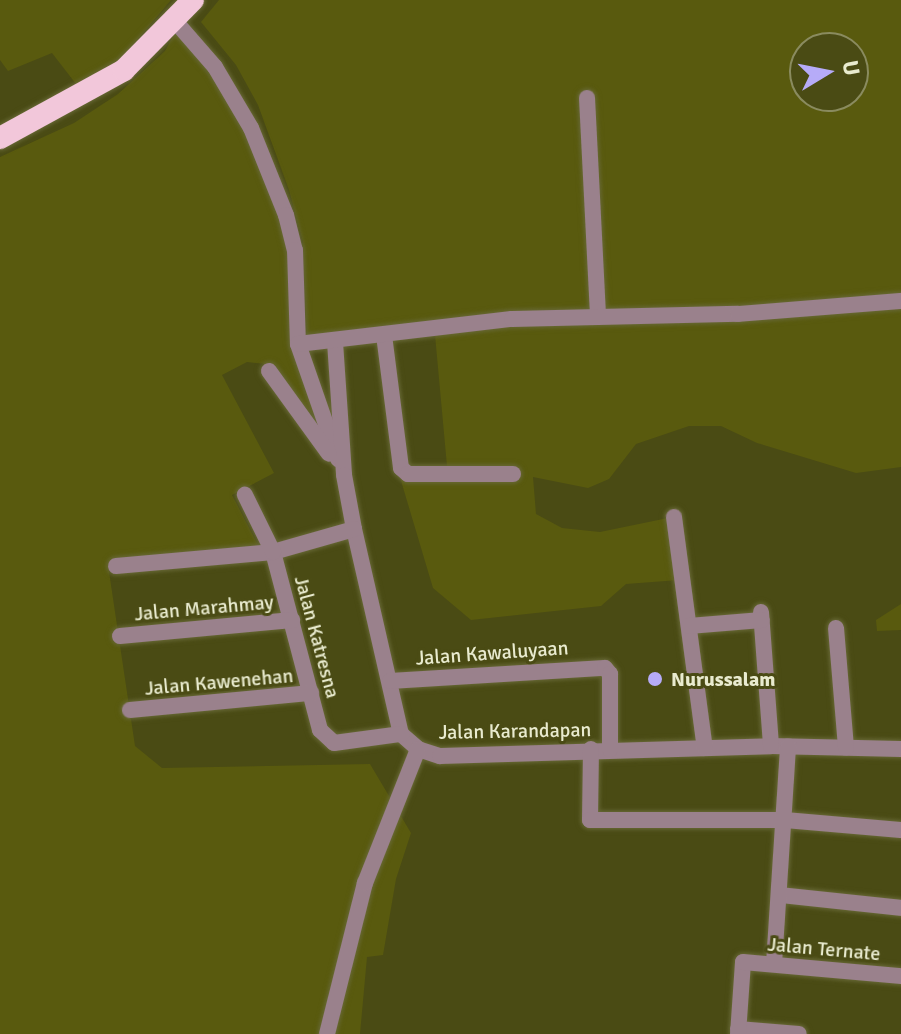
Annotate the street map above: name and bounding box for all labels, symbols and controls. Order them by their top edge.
north arrow [789,32,869,112]
text: U [837,58,866,78]
street label: Jalan Katresna [289,573,345,701]
street label: Jalan Marahmay [133,590,275,626]
street label: Jalan Kawaluyaan [415,636,569,670]
street label: Jalan Kawenehan [144,664,294,700]
place label: Nurussalam [671,667,776,691]
marker: Nurussalam [646,670,664,688]
street label: Jalan Karandapan [438,718,592,744]
street label: Jalan Ternate [767,932,881,966]

